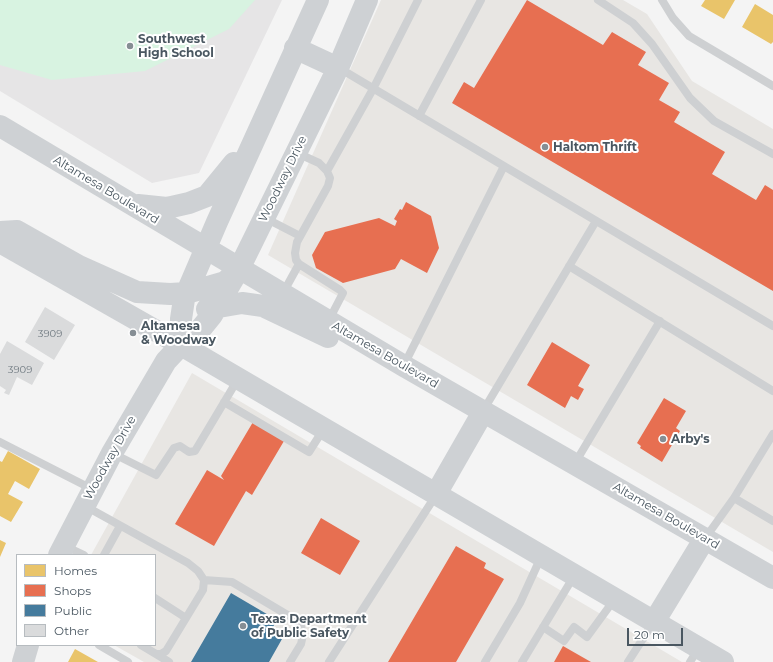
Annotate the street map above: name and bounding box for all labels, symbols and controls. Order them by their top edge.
place label: Southwest High School [138,32,214,60]
marker: Southwest High School [125,41,135,51]
street label: Woodway Drive [256,134,310,224]
place label: Haltom Thrift [553,140,637,154]
marker: Haltom Thrift [540,142,550,152]
street label: Altamesa Boulevard [51,153,161,227]
place label: Altamesa & Woodway [141,319,216,347]
street label: Altamesa Boulevard [329,319,441,391]
house number: 3909 [38,328,62,340]
marker: Altamesa & Woodway [128,328,138,338]
house number: 3909 [8,364,32,376]
street label: Woodway Drive [81,413,139,503]
place label: Arby's [671,432,710,446]
marker: Arby's [658,434,668,444]
street label: Altamesa Boulevard [610,480,722,552]
legend [16,554,156,646]
text: Homes [54,563,97,578]
text: Shops [54,583,91,598]
text: Public [54,603,92,618]
place label: Texas Department of Public Safety [251,612,367,640]
scale bar [629,620,685,646]
marker: Texas Department of Public Safety [238,621,248,631]
text: Other [54,623,89,638]
text: 20 m [634,627,665,642]

